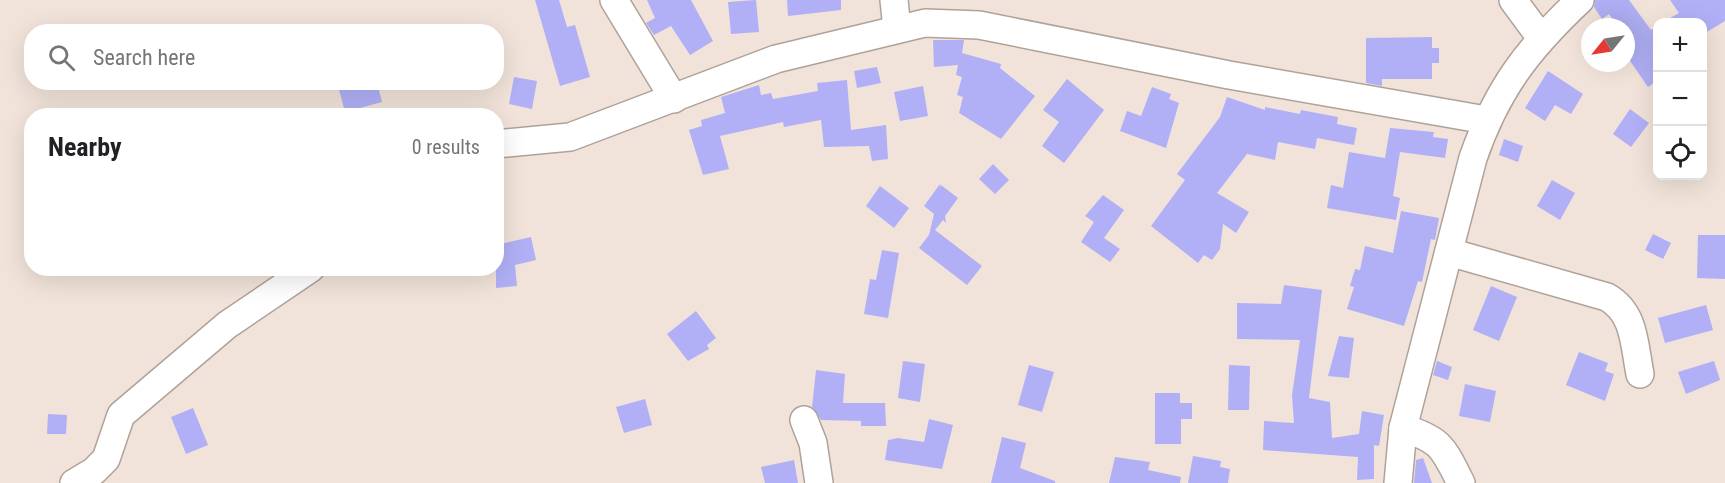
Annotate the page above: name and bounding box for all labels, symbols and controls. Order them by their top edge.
north arrow [1581,18,1635,72]
map controls [1653,18,1707,180]
button: + [1653,18,1707,72]
search box [24,24,504,90]
icon: search [45,41,78,74]
text: Search here [93,45,195,70]
button: − [1653,72,1707,126]
button: locate [1653,126,1707,180]
text: Nearby [48,132,122,162]
text: 0 results [412,135,480,159]

